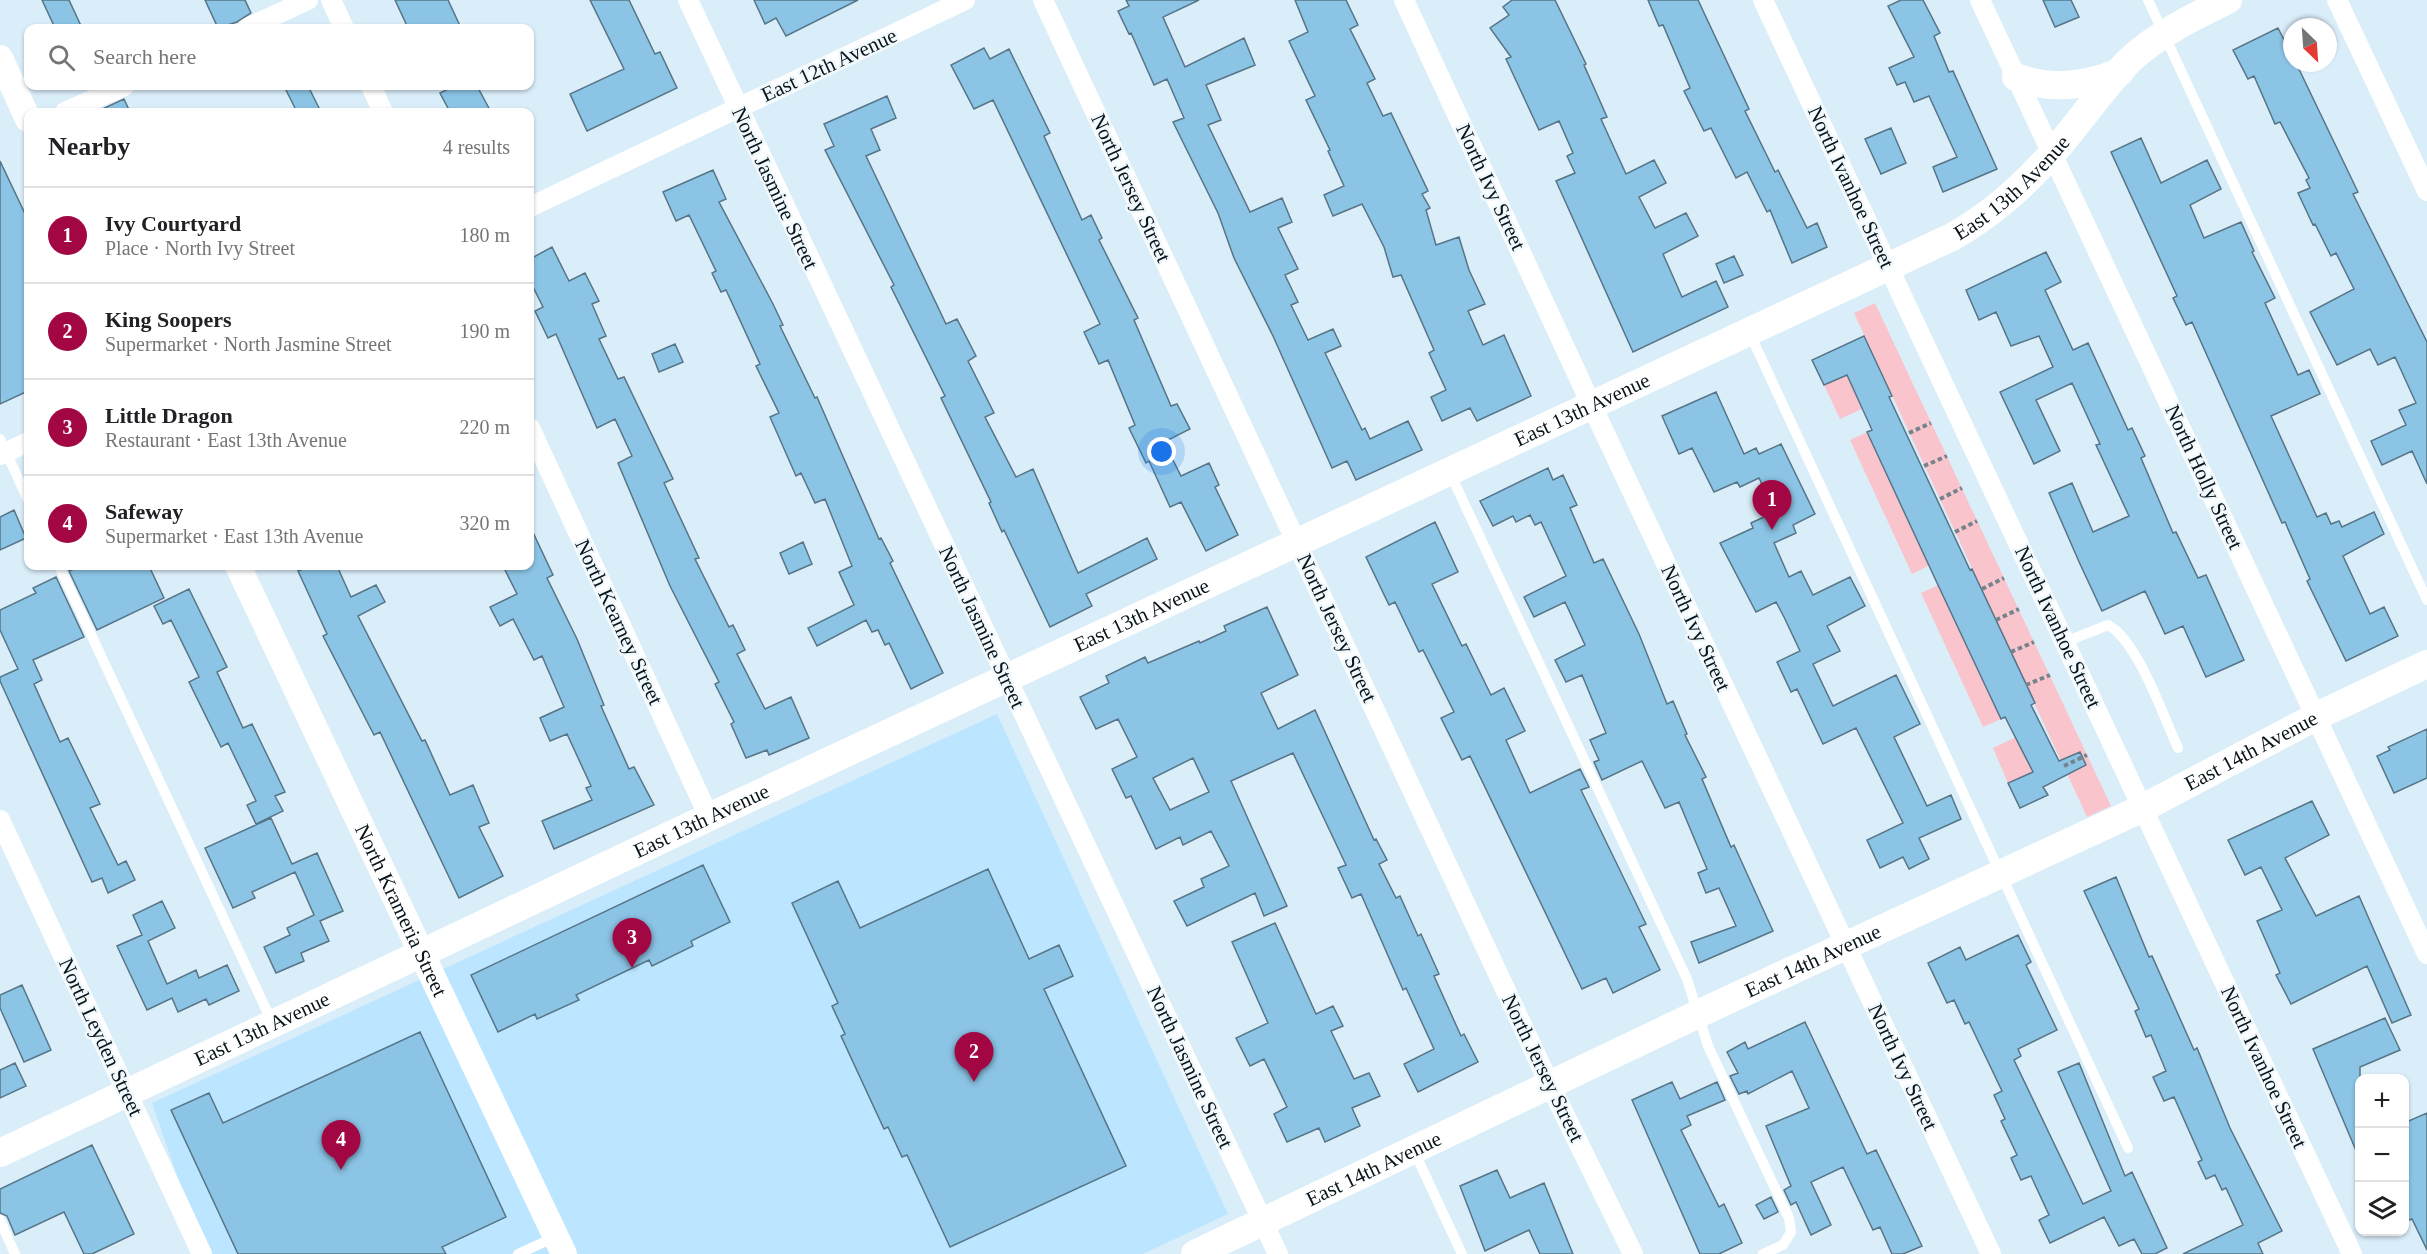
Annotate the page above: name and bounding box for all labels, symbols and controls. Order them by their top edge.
north arrow [2283,18,2337,72]
street label: East 12th Avenue [757,23,901,107]
search box [24,24,534,90]
icon: search [45,41,78,74]
text: Search here [93,44,196,69]
street label: North Ivanhoe Street [1803,102,1899,272]
street label: North Jasmine Street [727,103,823,273]
street label: North Jersey Street [1086,110,1176,266]
street label: North Ivy Street [1451,120,1531,254]
street label: East 13th Avenue [1950,131,2074,245]
text: Nearby [48,132,130,161]
text: 4 results [443,136,510,158]
text: Ivy Courtyard [105,211,241,236]
text: 1 [63,224,73,246]
text: 180 m [459,224,510,246]
text: Place · North Ivy Street [105,237,295,259]
text: King Soopers [105,307,232,332]
text: 2 [63,320,73,342]
text: 190 m [459,320,510,342]
text: Supermarket · North Jasmine Street [105,333,392,355]
street label: East 13th Avenue [1511,368,1654,452]
street label: North Holly Street [2160,401,2248,553]
text: Little Dragon [105,403,233,428]
text: 3 [63,416,73,438]
text: 220 m [459,416,510,438]
text: Restaurant · East 13th Avenue [105,429,347,451]
your location [1147,437,1176,466]
pin: 1 [1752,480,1792,530]
text: Safeway [105,499,183,524]
text: 4 [63,512,73,534]
text: 320 m [459,512,510,534]
text: Supermarket · East 13th Avenue [105,525,363,547]
street label: North Kearney Street [570,536,668,709]
street label: North Jasmine Street [934,542,1030,712]
street label: North Ivanhoe Street [2010,542,2106,712]
street label: North Jersey Street [1292,550,1382,706]
street label: North Ivy Street [1656,561,1736,695]
street label: East 13th Avenue [1070,573,1213,657]
street label: East 14th Avenue [2181,706,2322,796]
street label: East 13th Avenue [630,779,773,863]
street label: North Krameria Street [350,820,452,1000]
pin: 3 [612,918,652,968]
street label: East 14th Avenue [1741,919,1885,1002]
street label: North Leyden Street [54,954,148,1120]
street label: North Jasmine Street [1142,982,1238,1152]
street label: North Ivanhoe Street [2216,982,2312,1152]
street label: East 13th Avenue [191,987,333,1071]
street label: North Jersey Street [1497,990,1589,1146]
street label: North Ivy Street [1863,1000,1943,1134]
pin: 2 [954,1032,994,1082]
map controls [2355,1074,2409,1236]
button: + [2355,1074,2409,1128]
pin: 4 [322,1120,360,1170]
street label: East 14th Avenue [1302,1126,1445,1211]
button: − [2355,1128,2409,1182]
button: layers [2355,1182,2409,1236]

